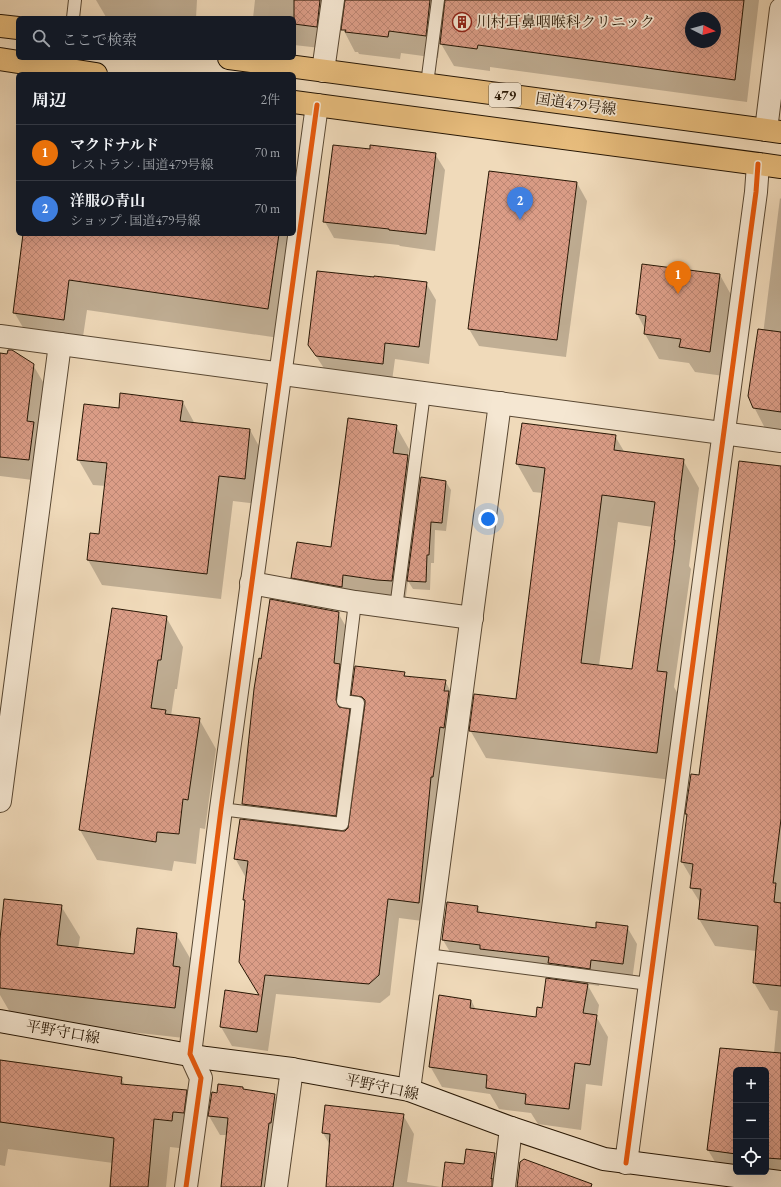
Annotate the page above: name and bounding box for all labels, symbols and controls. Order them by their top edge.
building icon: 川村耳鼻咽喉科クリニック [451,11,473,33]
place label: 川村耳鼻咽喉科クリニック [476,12,655,31]
north arrow [685,12,721,48]
search box [16,16,296,60]
icon: search [30,27,52,49]
text: ここで検索 [62,30,137,49]
road number: 479 [489,83,521,107]
street label: 国道479号線 [534,88,618,119]
text: 周辺 [32,89,66,111]
text: 2件 [261,91,280,108]
text: マクドナルド [70,135,159,154]
text: 1 [42,144,48,161]
text: 70 m [255,144,280,161]
text: レストラン · 国道479号線 [70,156,213,173]
pin: 2 [507,187,533,220]
text: 洋服の青山 [70,191,145,210]
text: 2 [42,200,48,217]
text: 70 m [255,200,280,217]
text: ショップ · 国道479号線 [70,212,200,229]
pin: 1 [665,261,691,294]
your location [478,509,498,529]
street label: 平野守口線 [24,1016,102,1047]
map controls [733,1067,769,1175]
button: + [733,1067,769,1103]
street label: 平野守口線 [343,1069,421,1104]
button: − [733,1103,769,1139]
button: locate [733,1139,769,1175]

